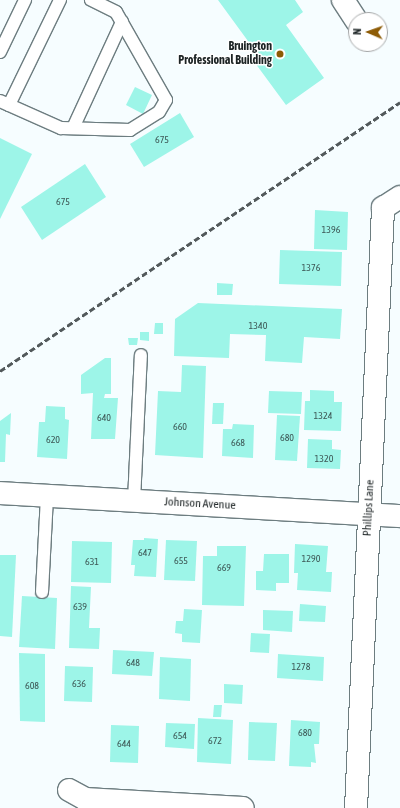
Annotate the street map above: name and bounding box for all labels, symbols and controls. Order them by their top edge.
north arrow [348,12,388,52]
text: N [351,28,363,35]
place label: Bruington Professional Building [178,40,272,68]
marker: Bruington Professional Building [275,49,285,59]
house number: 675 [155,134,169,146]
house number: 675 [56,196,70,208]
house number: 1396 [322,224,340,236]
house number: 1376 [302,262,320,274]
house number: 1340 [249,320,267,332]
house number: 1324 [314,410,332,422]
house number: 640 [97,412,111,424]
house number: 660 [173,421,187,433]
house number: 680 [280,432,294,444]
house number: 620 [46,434,60,446]
house number: 668 [231,437,245,449]
house number: 1320 [315,453,333,465]
street label: Phillips Lane [360,479,378,537]
street label: Johnson Avenue [164,495,236,513]
house number: 647 [138,547,152,559]
house number: 1290 [302,553,320,565]
house number: 655 [174,555,188,567]
house number: 631 [85,556,99,568]
house number: 669 [217,562,231,574]
house number: 639 [73,601,87,613]
house number: 648 [126,657,140,669]
house number: 1278 [292,661,310,673]
house number: 636 [72,678,86,690]
house number: 608 [25,680,39,692]
house number: 680 [298,727,312,739]
house number: 654 [173,730,187,742]
house number: 672 [208,735,222,747]
house number: 644 [117,738,131,750]

